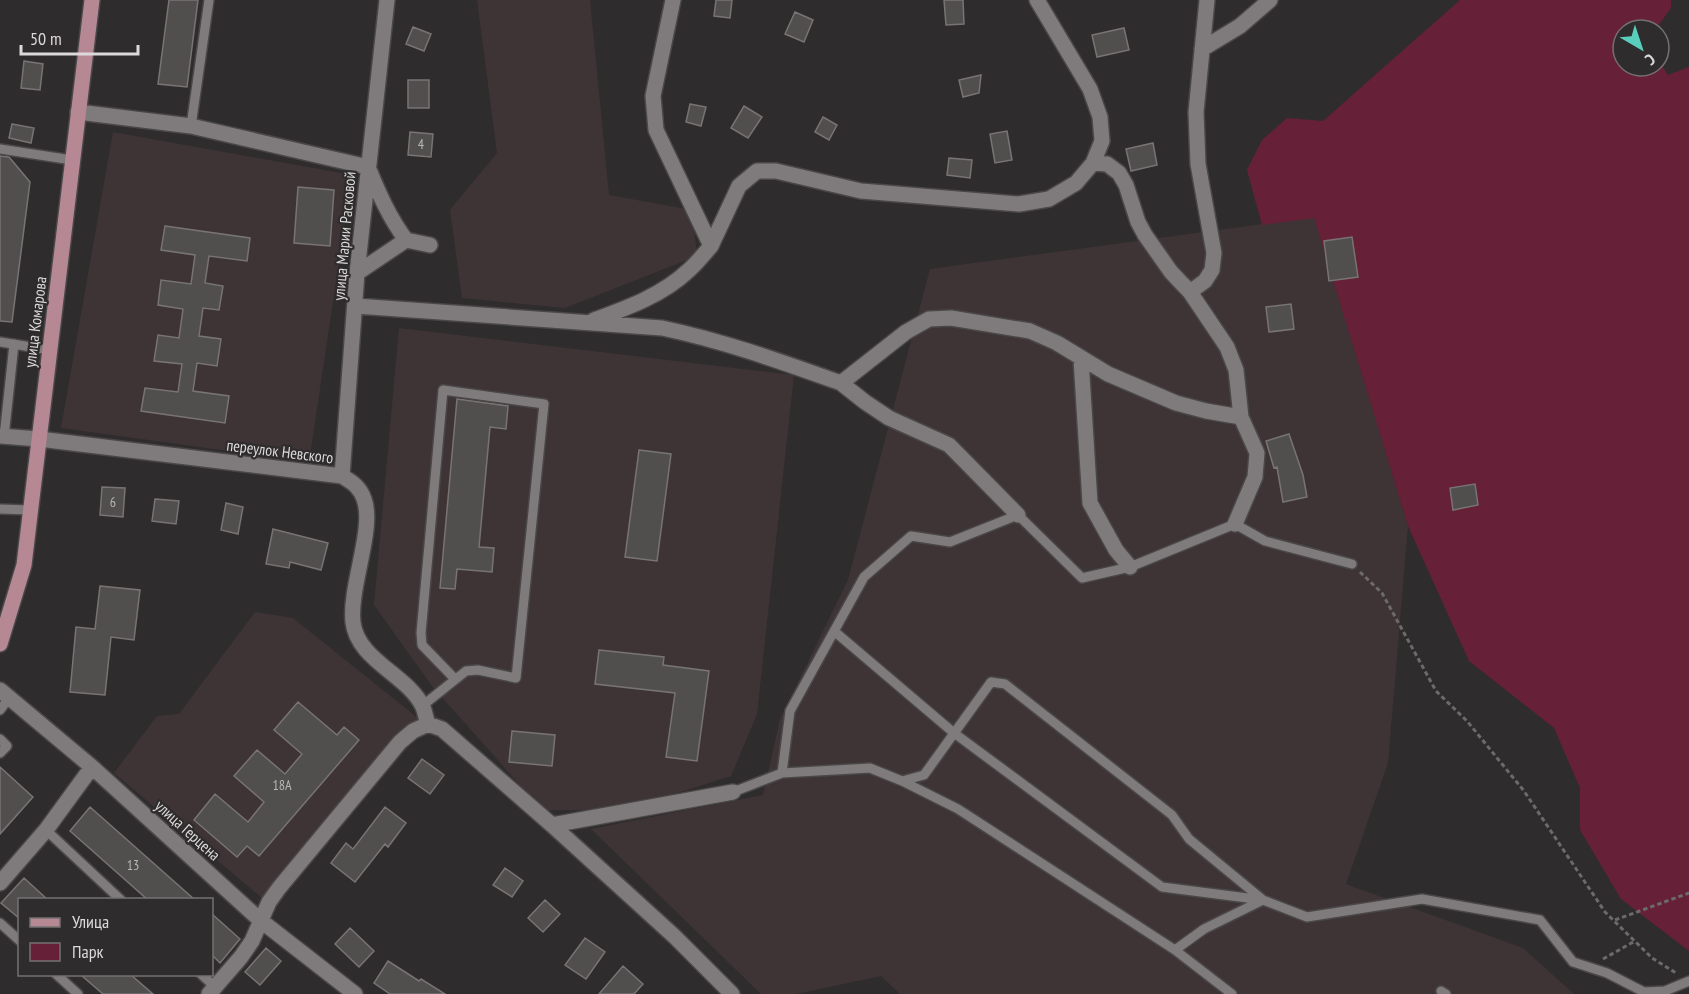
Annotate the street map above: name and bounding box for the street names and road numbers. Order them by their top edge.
street label: улица Марии Расковой [328,171,360,301]
street label: улица Комарова [19,275,51,369]
street label: переулок Невского [225,435,335,467]
street label: улица Герцена [151,795,225,865]

